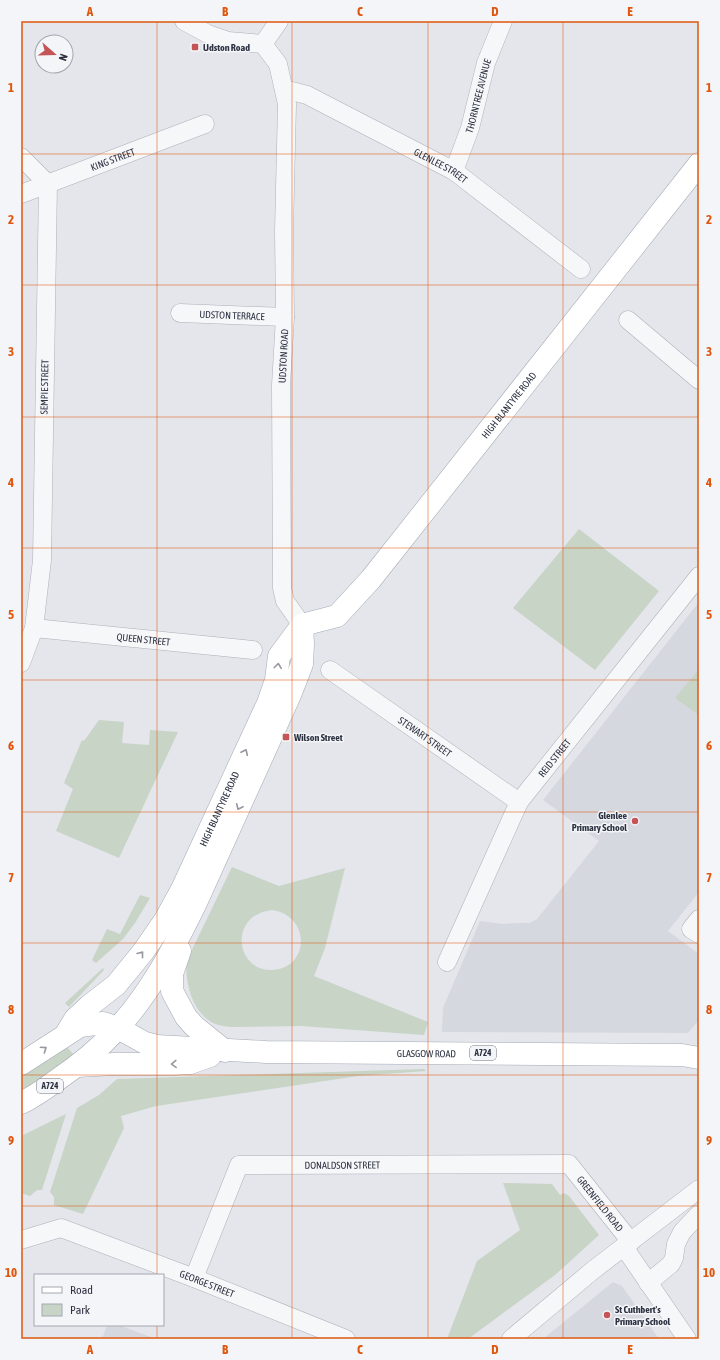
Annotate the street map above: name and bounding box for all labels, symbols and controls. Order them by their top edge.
text: A [86,4,94,19]
text: B [222,4,229,19]
text: C [357,4,363,19]
text: D [491,4,499,19]
text: E [627,4,633,19]
north arrow [34,34,74,74]
marker: Udston Road [190,42,200,52]
place label: Udston Road [203,42,250,53]
text: N [57,52,70,63]
street label: THORNTREE AVENUE [464,56,493,135]
text: 1 [8,80,14,95]
text: 1 [706,80,712,95]
street label: KING STREET [89,146,137,173]
street label: GLENLEE STREET [412,146,470,186]
text: 2 [8,212,14,227]
text: 2 [706,212,712,227]
street label: UDSTON TERRACE [199,309,266,322]
street label: UDSTON ROAD [277,328,290,383]
text: 3 [8,344,14,359]
text: 3 [706,344,712,359]
street label: SEMPIE STREET [39,359,50,414]
street label: HIGH BLANTYRE ROAD [480,370,539,440]
text: 4 [7,475,14,490]
text: 4 [705,475,712,490]
text: 5 [8,607,14,622]
text: 5 [706,607,712,622]
street label: QUEEN STREET [116,631,171,648]
one-way arrow [273,663,282,669]
street label: STEWART STREET [396,715,454,759]
marker: Wilson Street [281,732,291,742]
place label: Wilson Street [293,732,343,743]
street label: REID STREET [536,736,573,779]
text: 6 [8,738,14,753]
text: 6 [706,738,712,753]
one-way arrow [240,749,248,757]
street label: HIGH BLANTYRE ROAD [198,770,242,848]
one-way arrow [236,802,244,810]
place label: Glenlee Primary School [572,810,627,833]
marker: Glenlee Primary School [630,816,640,826]
text: 7 [8,870,14,885]
text: 7 [706,870,712,885]
one-way arrow [136,952,143,959]
text: 8 [8,1002,14,1017]
text: 8 [706,1002,712,1017]
road number: A724 [470,1046,496,1060]
one-way arrow [39,1047,46,1054]
street label: GLASGOW ROAD [397,1048,456,1059]
one-way arrow [171,1060,177,1068]
road number: A724 [37,1079,63,1093]
text: 9 [8,1133,14,1148]
text: 9 [706,1133,712,1148]
street label: DONALDSON STREET [305,1160,381,1171]
street label: GREENFIELD ROAD [575,1174,626,1234]
text: 10 [5,1265,17,1280]
text: 10 [703,1265,715,1280]
street label: GEORGE STREET [178,1268,236,1300]
legend [34,1274,164,1326]
text: Road [70,1283,93,1297]
text: Park [70,1303,91,1317]
place label: St Cuthbert's Primary School [615,1304,671,1327]
marker: St Cuthbert's Primary School [602,1310,612,1320]
text: A [86,1342,94,1357]
text: B [222,1342,229,1357]
text: C [357,1342,363,1357]
text: D [491,1342,499,1357]
text: E [627,1342,633,1357]

